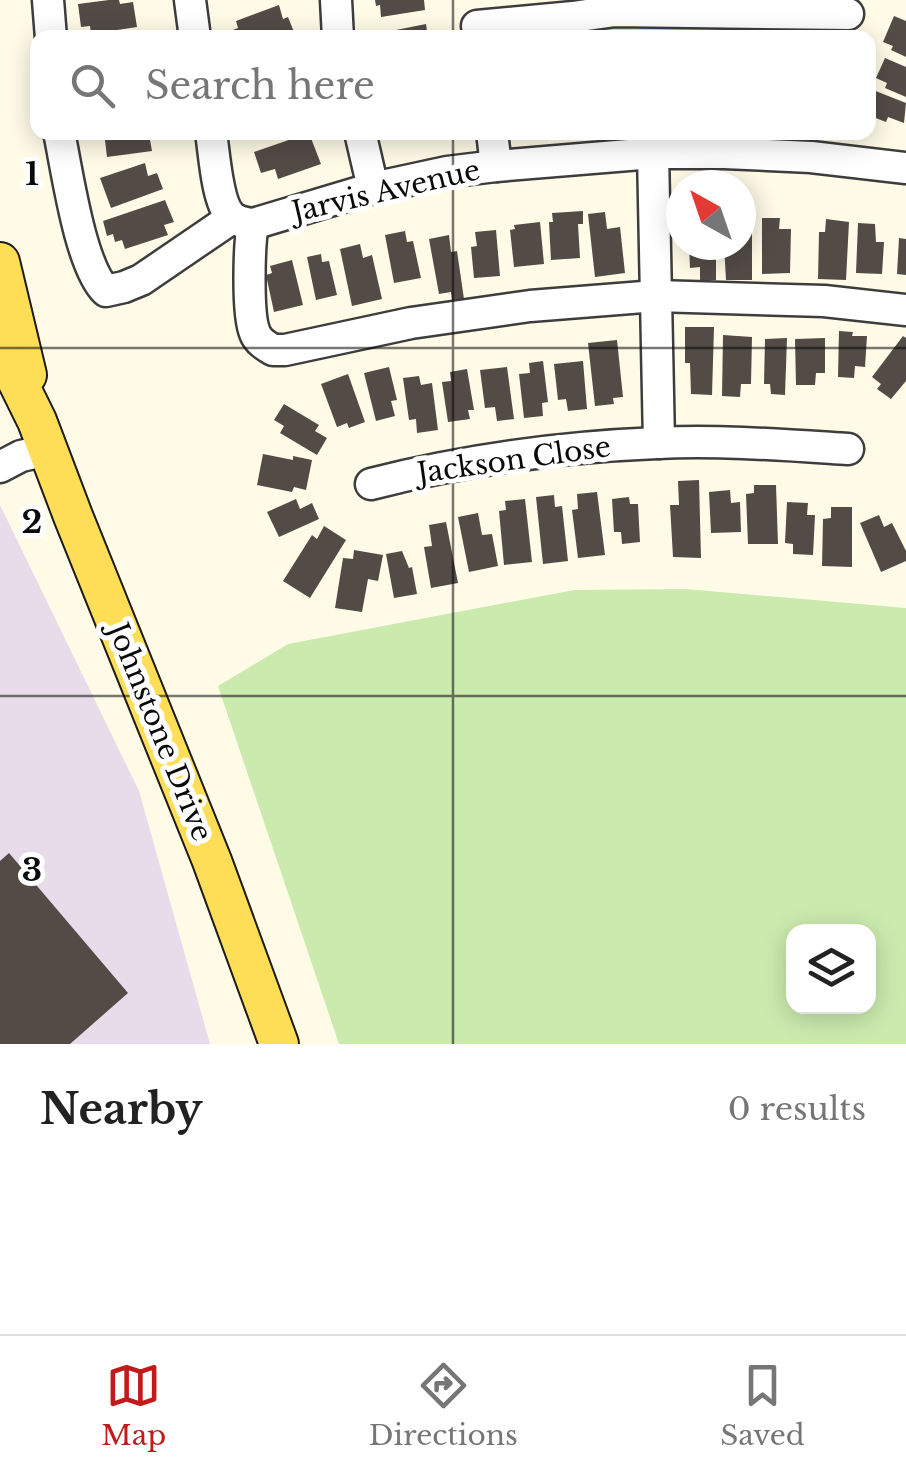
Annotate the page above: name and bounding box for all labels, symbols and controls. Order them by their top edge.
search box [30,30,876,140]
icon: search [65,58,120,113]
text: Search here [145,62,375,109]
street label: Jarvis Avenue [285,152,483,231]
text: 1 [25,154,39,194]
north arrow [666,170,756,260]
street label: Jackson Close [411,429,613,491]
text: 2 [22,502,42,542]
street label: Johnstone Drive [99,614,220,846]
text: 3 [22,850,42,890]
map controls [786,924,876,1014]
button: layers [786,924,876,1014]
text: Nearby [40,1083,203,1135]
text: 0 results [728,1089,866,1129]
tab: Map [101,1358,166,1453]
tab: Directions [369,1358,518,1453]
tab: Saved [720,1358,805,1453]

